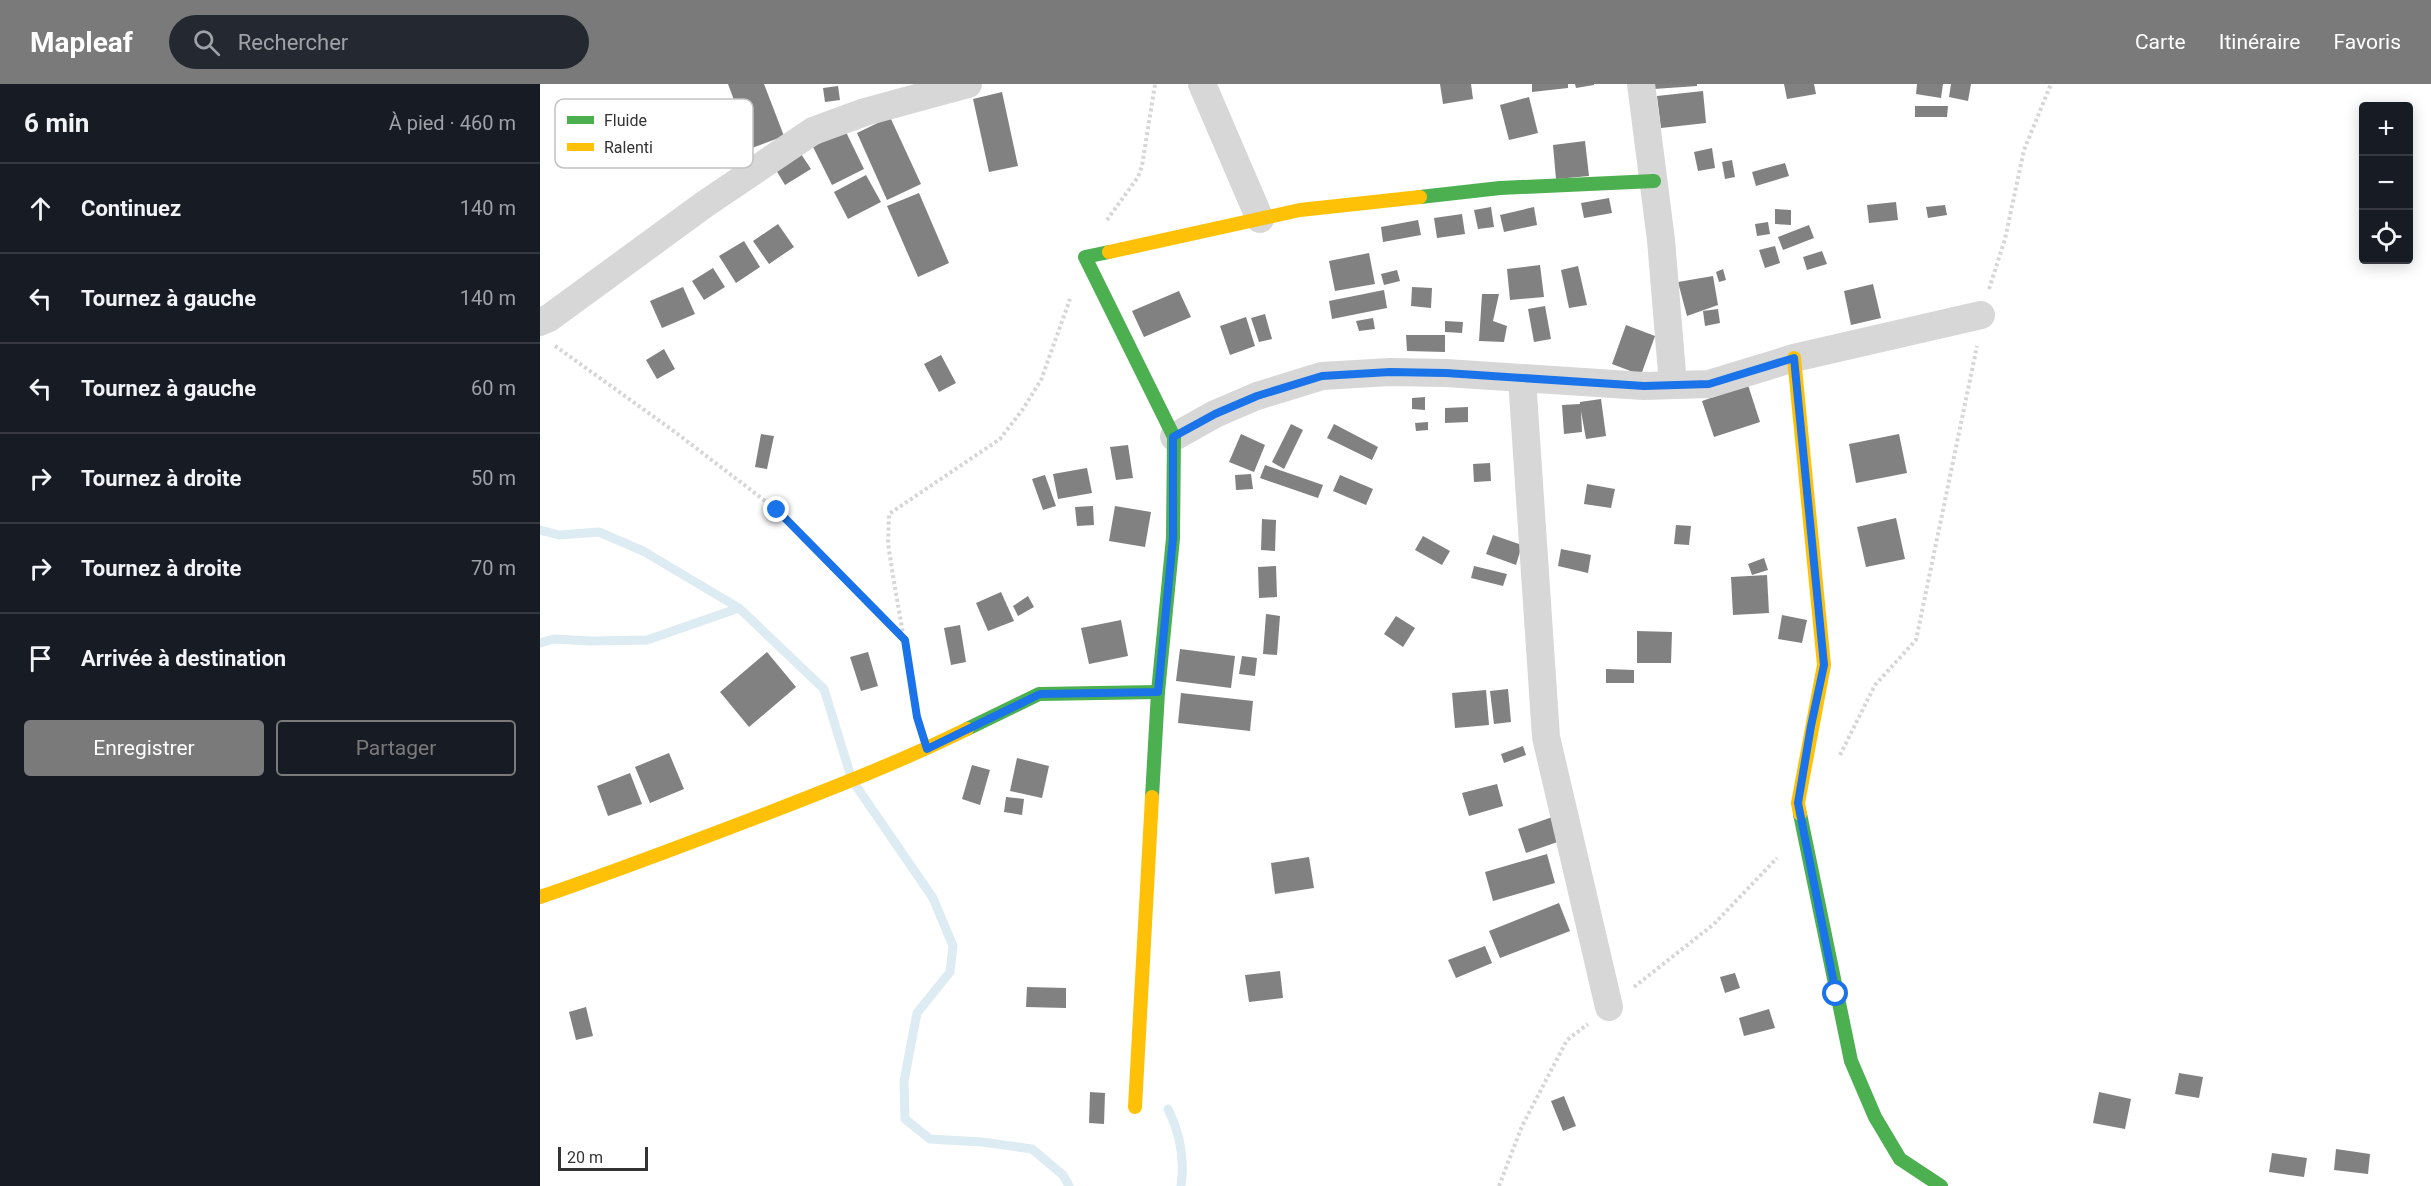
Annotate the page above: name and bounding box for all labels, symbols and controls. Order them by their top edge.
search box [169,15,589,69]
text: Mapleaf [30,26,133,59]
icon: search [190,26,223,59]
text: Rechercher [238,30,348,55]
text: Carte [2135,30,2186,54]
text: Itinéraire [2219,30,2300,54]
text: Favoris [2333,30,2401,54]
legend [555,99,753,168]
map controls [2359,102,2413,264]
button: + [2359,102,2413,156]
text: 6 min [24,108,89,138]
text: À pied · 460 m [389,111,516,135]
text: Fluide [604,111,647,130]
text: Ralenti [604,138,653,157]
button: − [2359,156,2413,210]
icon: ahead [24,192,57,225]
text: Continuez [81,196,181,221]
text: 140 m [460,196,516,220]
button: locate [2359,210,2413,264]
icon: left [24,282,57,315]
text: Tournez à gauche [81,286,256,311]
text: 140 m [460,286,516,310]
icon: left [24,372,57,405]
text: Tournez à gauche [81,376,256,401]
text: 60 m [471,376,516,400]
icon: right [24,462,57,495]
text: Tournez à droite [81,466,241,491]
text: 50 m [471,466,516,490]
route end [763,496,789,522]
icon: right [24,552,57,585]
text: Tournez à droite [81,556,241,581]
text: 70 m [471,556,516,580]
icon: arrive [24,642,57,675]
text: Arrivée à destination [81,646,286,671]
button: Enregistrer [24,720,264,776]
button: Partager [276,720,516,776]
route start [1822,980,1848,1006]
scale bar [558,1144,648,1172]
text: 20 m [567,1148,603,1167]

